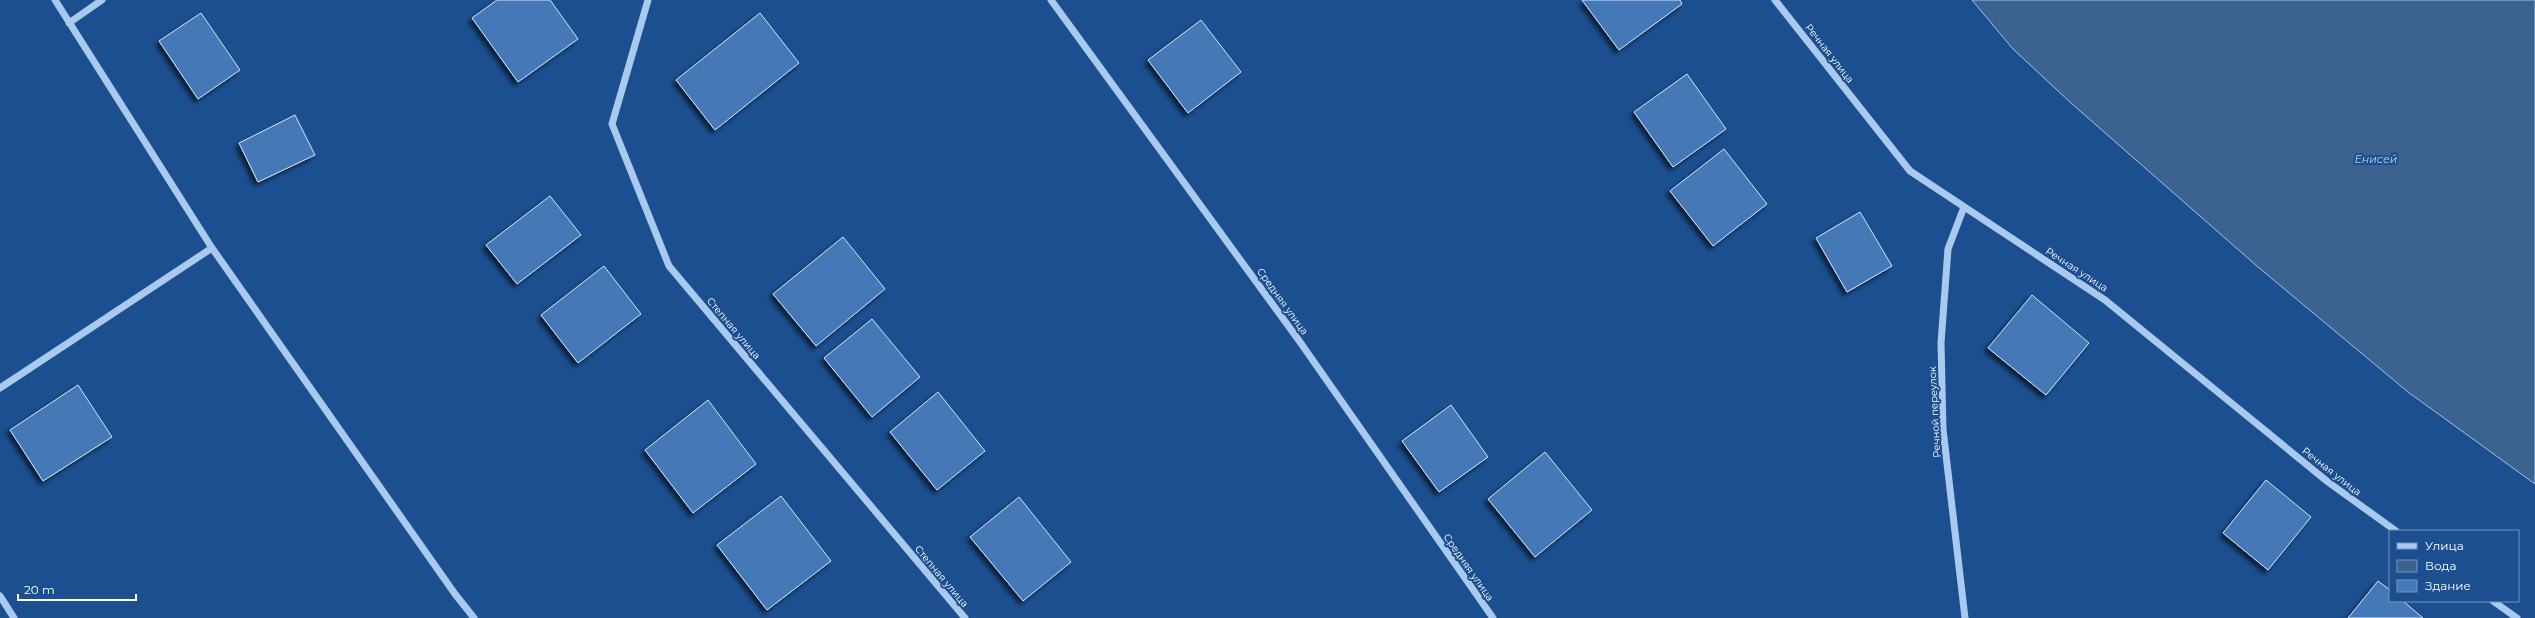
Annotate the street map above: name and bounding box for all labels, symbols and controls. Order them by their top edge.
street label: Речная улица [1802,21,1857,86]
water label: Енисей [2355,152,2398,166]
street label: Речная улица [2043,244,2110,294]
street label: Средняя улица [1254,265,1311,337]
street label: Степная улица [704,295,763,362]
street label: Речной переулок [1926,366,1943,458]
street label: Речная улица [2299,444,2364,499]
legend [2389,530,2519,602]
street label: Средняя улица [1441,531,1497,603]
text: Улица [2425,538,2464,553]
street label: Степная улица [912,543,971,610]
text: Вода [2425,558,2456,573]
scale bar [18,576,136,602]
text: Здание [2425,578,2471,593]
text: 20 m [24,582,55,597]

